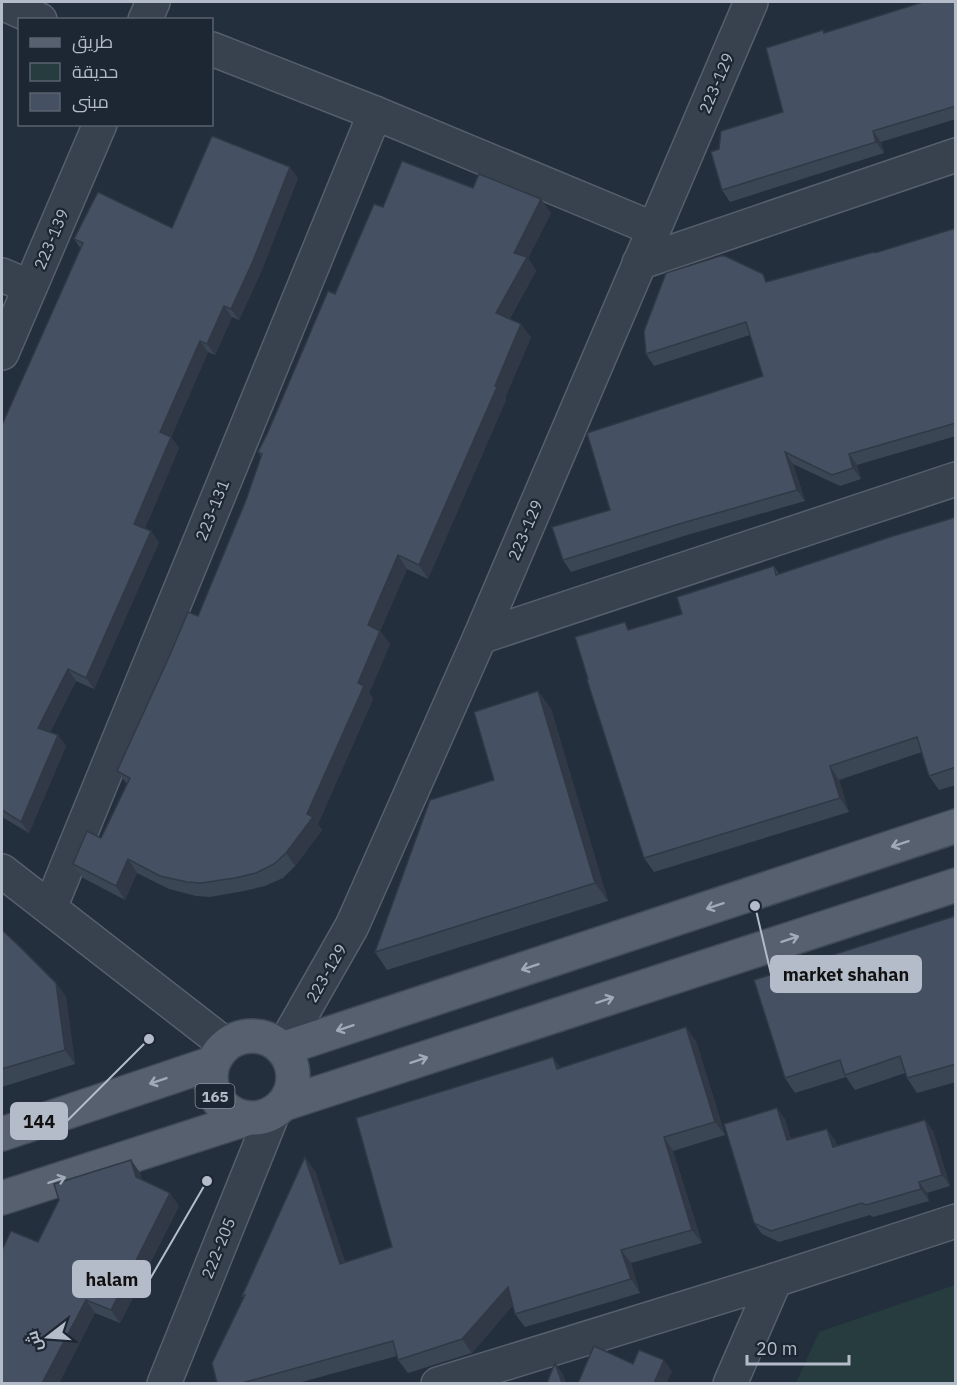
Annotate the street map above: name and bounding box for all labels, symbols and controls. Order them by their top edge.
legend [18,18,213,126]
text: طريق [72,30,113,54]
street label: 223-129 [694,50,738,116]
text: حديقة [72,60,118,83]
text: مبنى [72,90,109,113]
street label: 223-139 [29,206,73,272]
street label: 223-131 [191,477,233,543]
street label: 223-129 [503,497,547,563]
one-way arrow [891,840,910,851]
one-way arrow [706,901,725,912]
one-way arrow [780,933,799,944]
street label: 223-129 [301,940,351,1006]
callout: market shahan [771,956,921,992]
one-way arrow [521,962,540,973]
text: market shahan [783,963,909,986]
one-way arrow [595,993,613,1004]
one-way arrow [336,1024,355,1035]
one-way arrow [409,1054,428,1065]
one-way arrow [149,1077,168,1088]
road number: 165 [196,1084,234,1108]
callout: 144 [11,1103,67,1139]
text: 144 [23,1110,55,1133]
one-way arrow [47,1174,66,1185]
street label: 222-205 [197,1215,239,1281]
callout: halam [73,1261,150,1297]
text: halam [86,1268,138,1291]
north arrow [18,1307,78,1367]
scale bar [747,1328,849,1366]
text: ش [21,1329,46,1354]
text: 20 m [756,1337,798,1360]

